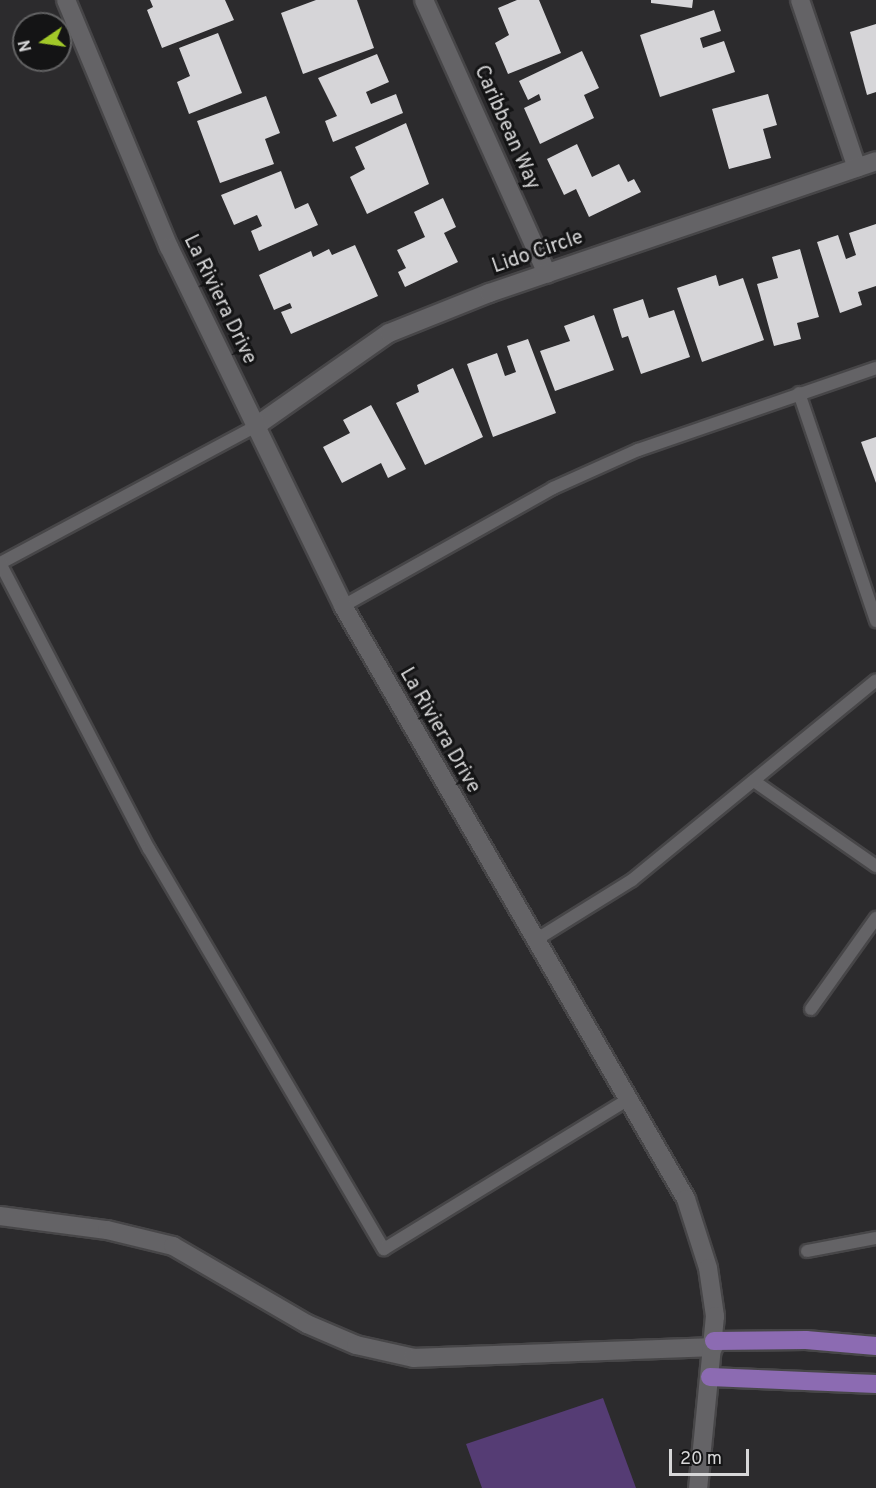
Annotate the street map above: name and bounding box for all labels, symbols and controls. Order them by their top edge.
north arrow [12,12,72,72]
text: N [15,38,37,53]
street label: Caribbean Way [468,62,544,194]
street label: Lido Circle [489,226,587,280]
street label: La Riviera Drive [177,231,261,369]
street label: La Riviera Drive [393,664,485,798]
scale bar [672,1437,752,1475]
text: 20 m [680,1448,722,1471]

